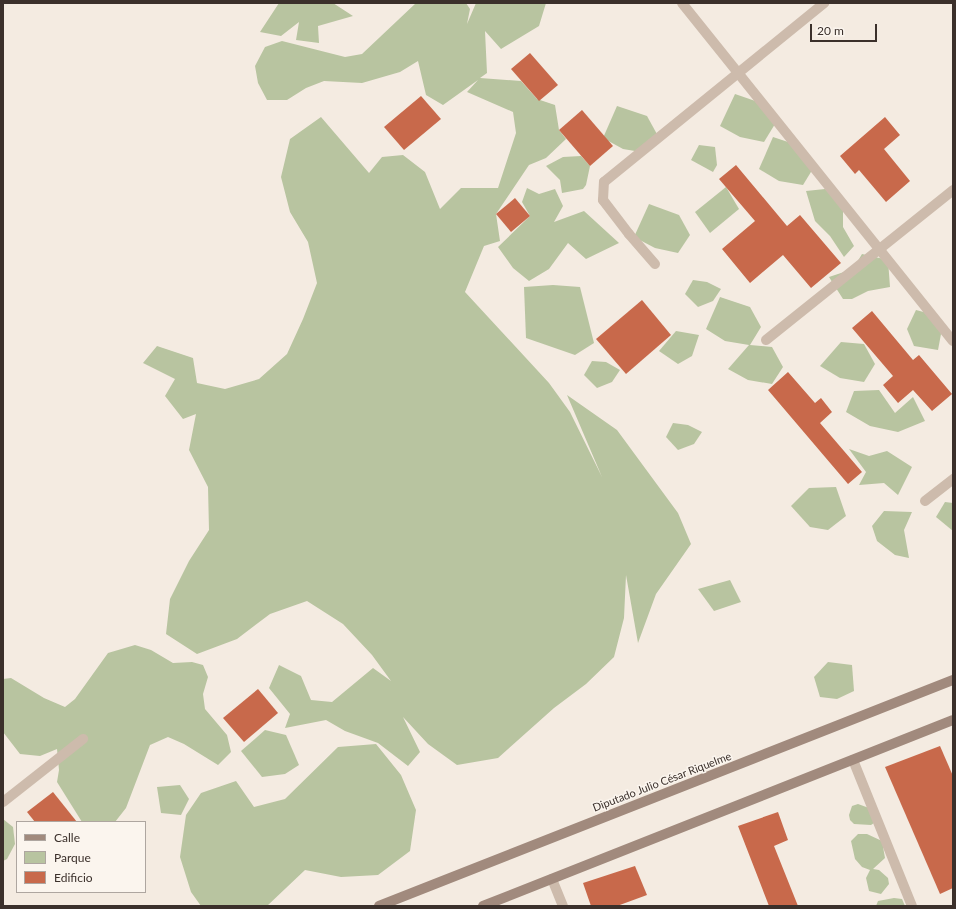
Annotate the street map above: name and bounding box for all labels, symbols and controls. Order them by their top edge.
scale bar [812,16,879,42]
text: 20 m [817,23,844,38]
street label: Diputado Julio César Riquelme [591,749,733,815]
legend [16,821,146,893]
text: Calle [54,830,80,845]
text: Parque [54,850,91,865]
text: Edificio [54,870,93,885]

